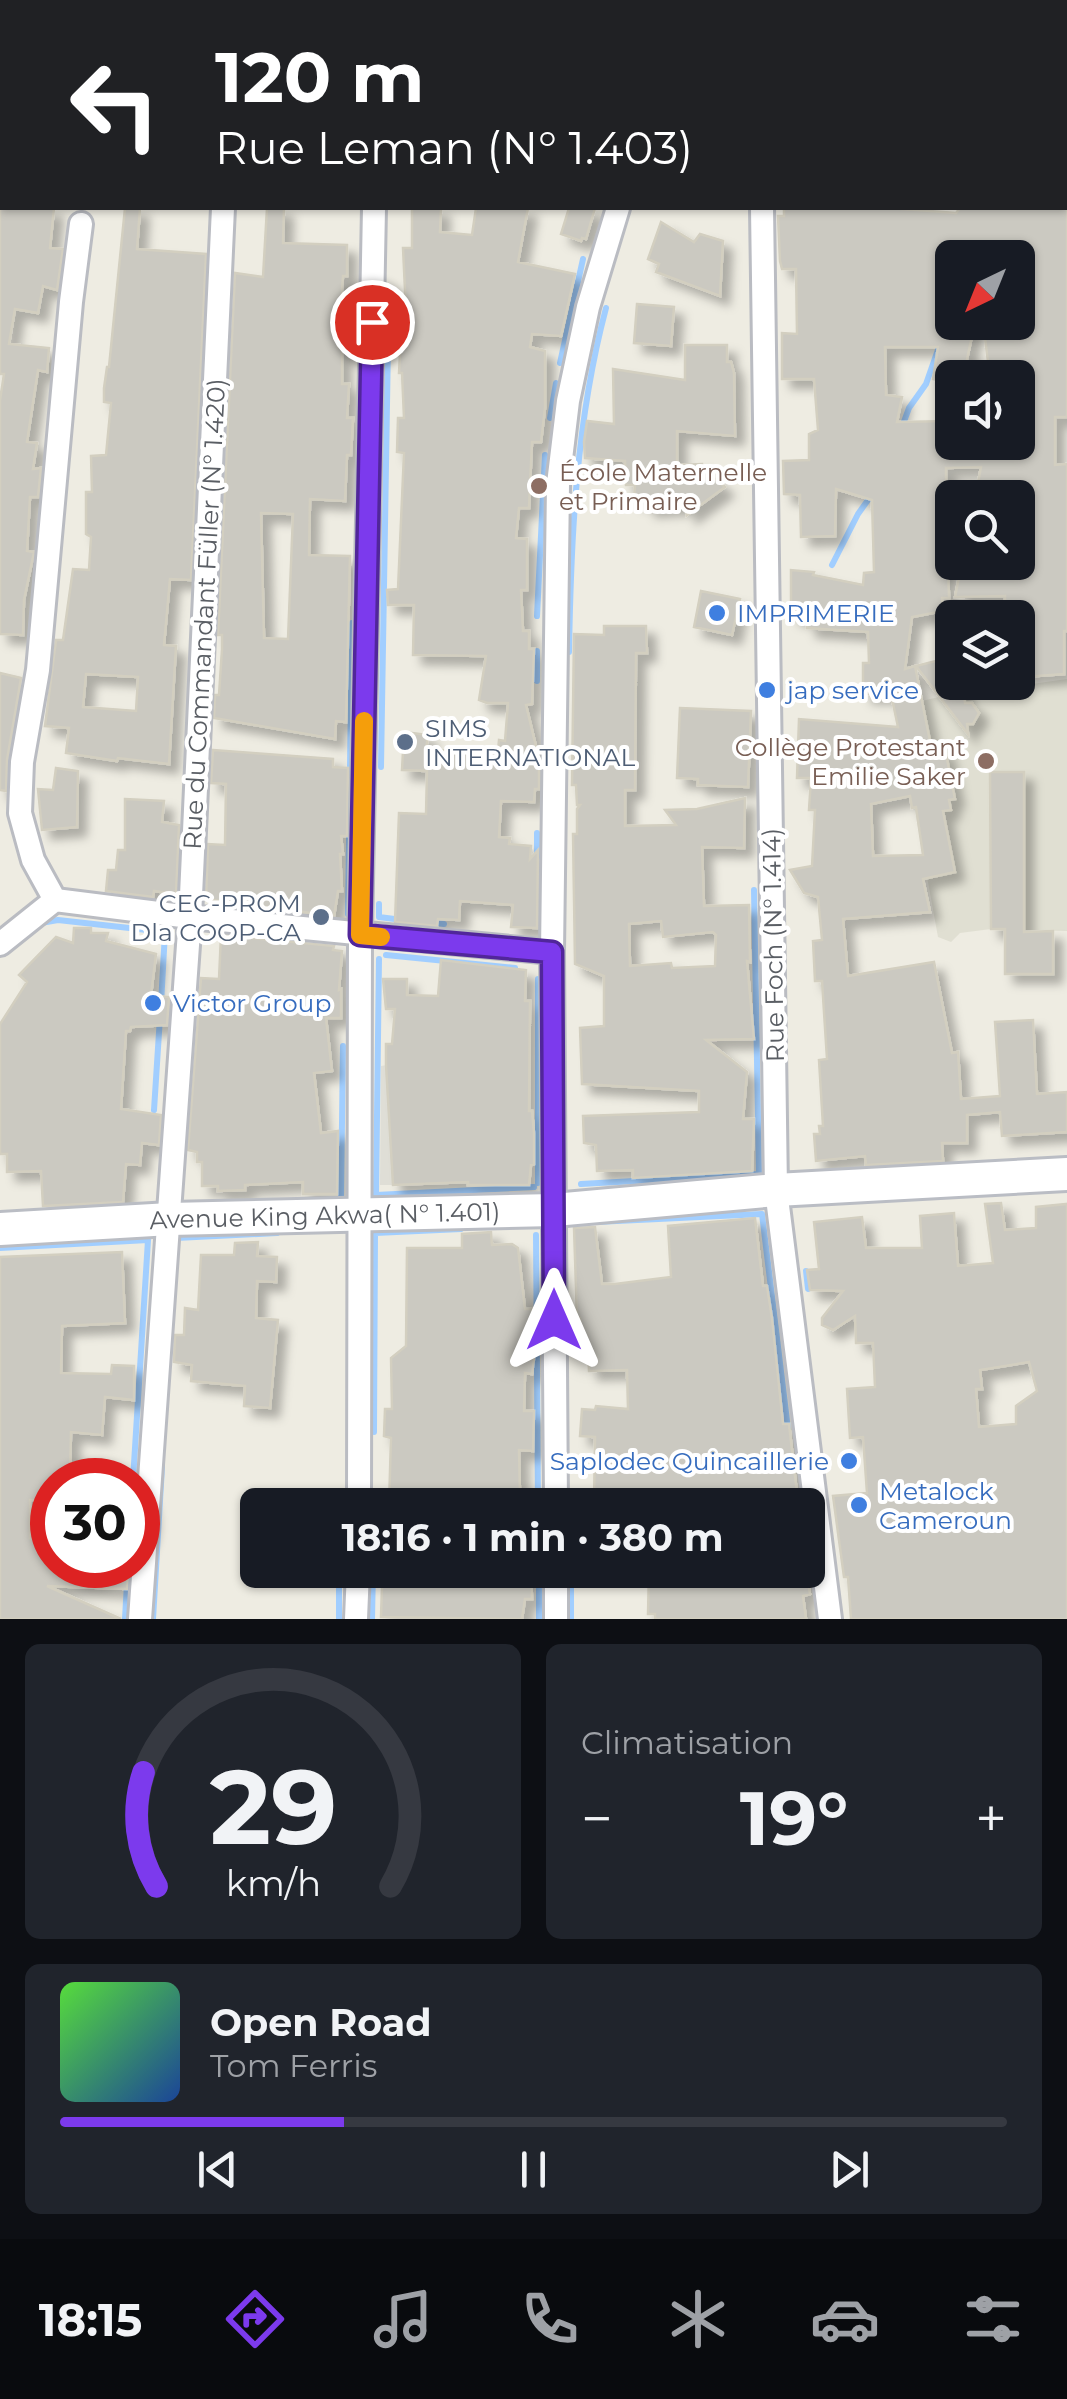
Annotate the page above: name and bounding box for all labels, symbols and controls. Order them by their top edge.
text: 120 m [215,34,425,120]
icon: left [50,40,180,170]
text: Rue Leman (N° 1.403) [215,120,693,175]
north arrow [935,240,1035,340]
map controls [935,240,1035,700]
pin [330,280,415,365]
icon: arrive [345,295,400,350]
button: sound [935,360,1035,460]
street label: Rue du Commandant Füller (N° 1.420) [177,378,231,850]
place label: École Maternelle et Primaire [559,457,767,516]
marker: École Maternelle et Primaire [528,475,550,497]
button: search [935,480,1035,580]
place label: IMPRIMERIE [737,598,895,628]
button: layers [935,600,1035,700]
marker: IMPRIMERIE [706,602,728,624]
place label: jap service [784,675,919,705]
marker: jap service [756,679,778,701]
place label: SIMS INTERNATIONAL [425,713,636,772]
marker: SIMS INTERNATIONAL [394,731,416,753]
place label: Collège Protestant Emilie Saker [735,732,966,791]
marker: Collège Protestant Emilie Saker [975,750,997,772]
street label: Rue Foch (N° 1.414) [756,828,790,1062]
place label: CEC-PROM Dla COOP-CA [131,888,301,947]
marker: CEC-PROM Dla COOP-CA [310,906,332,928]
place label: Victor Group [173,988,331,1018]
marker: Victor Group [142,992,164,1014]
street label: Avenue King Akwa( N° 1.401) [148,1196,501,1235]
position arrow [502,1268,606,1372]
place label: Saplodec Quincaillerie [550,1446,829,1476]
marker: Saplodec Quincaillerie [838,1450,860,1472]
speed limit sign: 30 [30,1458,160,1588]
place label: Metalock Cameroun [879,1476,1012,1535]
marker: Metalock Cameroun [848,1494,870,1516]
text: 18:16 · 1 min · 380 m [341,1514,724,1561]
text: Climatisation [581,1723,793,1762]
text: 29 [209,1743,337,1870]
text: 19° [740,1772,848,1864]
text: − [581,1785,613,1852]
text: + [975,1785,1007,1852]
text: km/h [225,1861,321,1905]
text: Open Road [210,1999,432,2046]
text: Tom Ferris [210,2046,377,2085]
icon: previous [190,2142,245,2197]
icon: pause [506,2142,561,2197]
icon: next [822,2142,877,2197]
icon: directions [220,2284,290,2354]
icon: music [368,2284,438,2354]
icon: phone [515,2284,585,2354]
icon: climate [663,2284,733,2354]
icon: car [810,2284,880,2354]
icon: filters [958,2284,1028,2354]
text: 18:15 [39,2292,142,2347]

